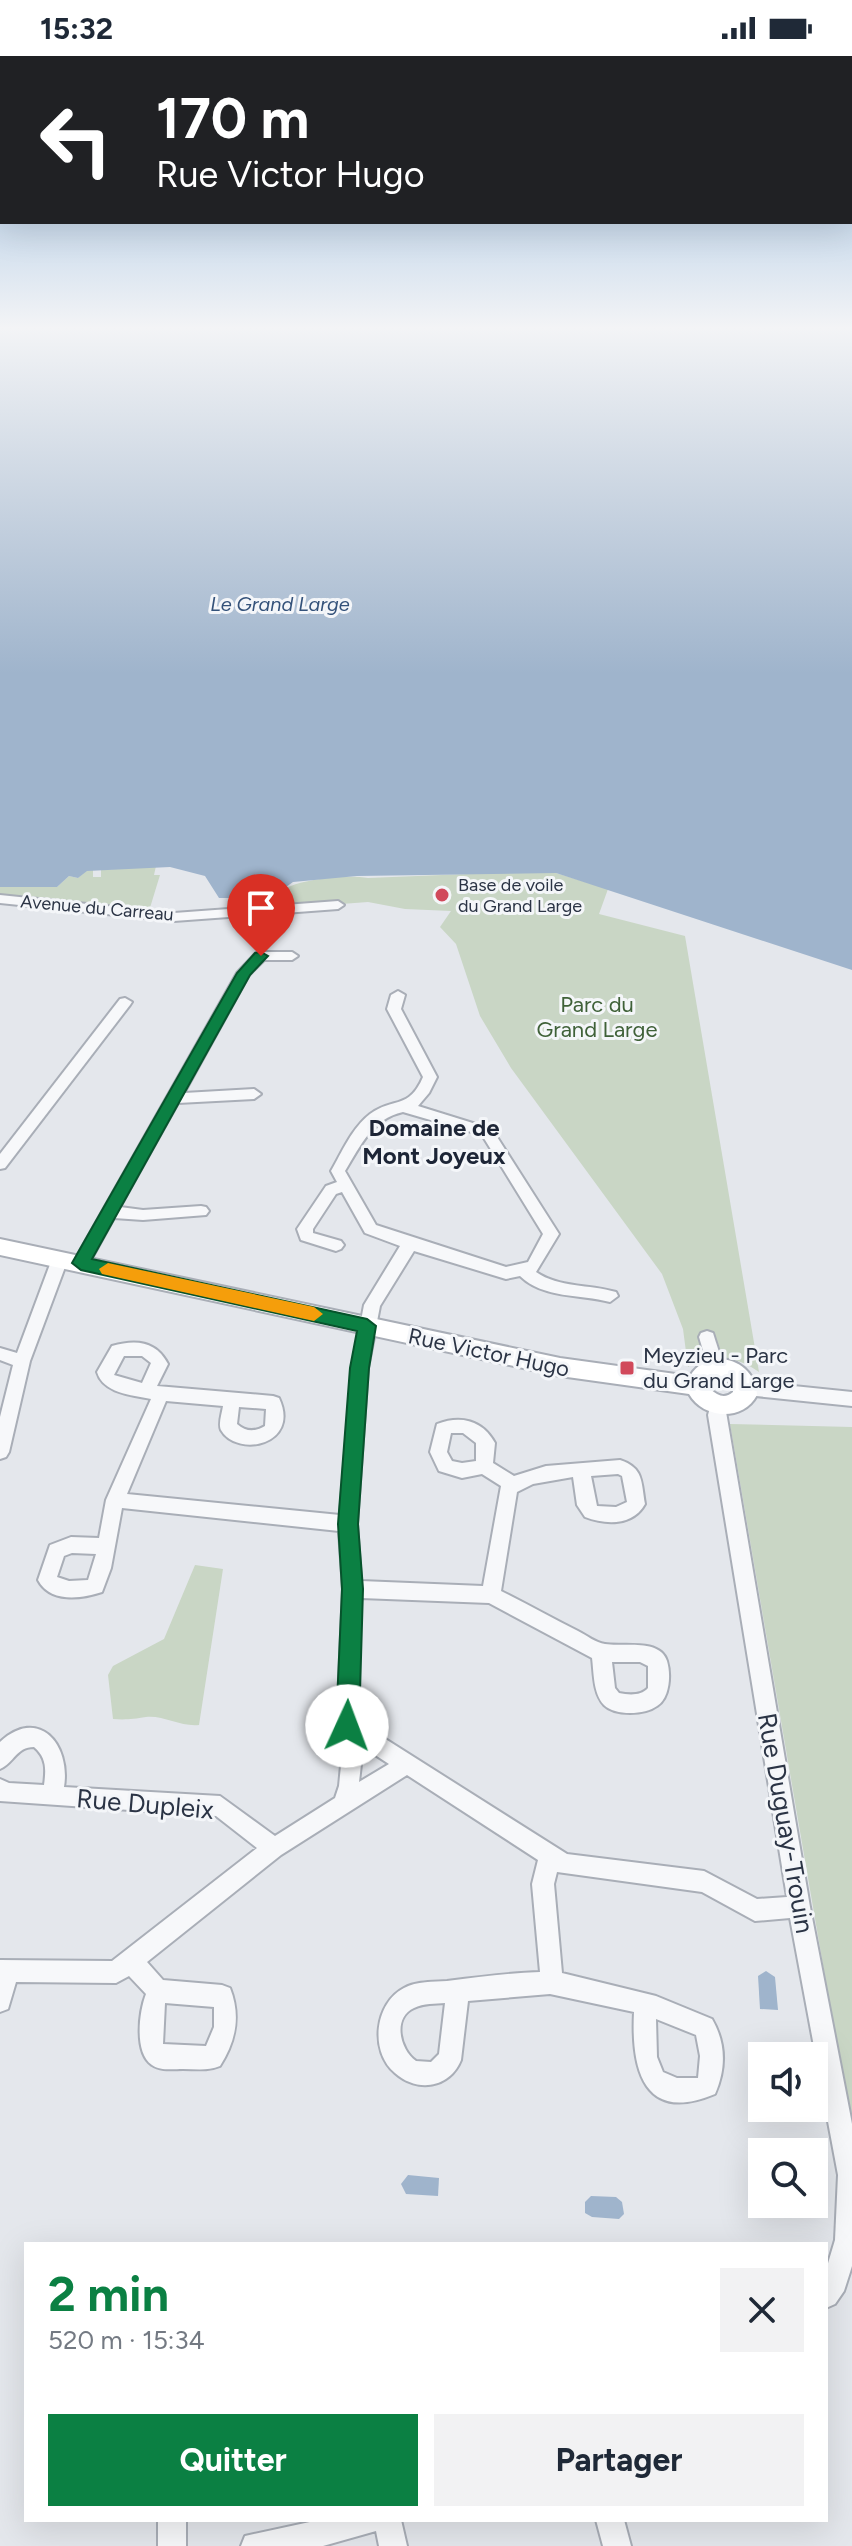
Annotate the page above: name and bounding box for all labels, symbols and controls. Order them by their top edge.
text: 15:32 [40,10,113,47]
text: 170 m [156,85,309,152]
icon: left [24,88,128,192]
text: Rue Victor Hugo [156,153,425,196]
water label: Le Grand Large [210,592,350,616]
pin [227,874,295,956]
place label: Base de voile du Grand Large [458,874,582,917]
icon: arrive [239,886,283,930]
marker: Base de voile du Grand Large [433,886,451,904]
street label: Avenue du Carreau [19,890,175,926]
park label: Parc du Grand Large [536,991,658,1043]
district label: Domaine de Mont Joyeux [362,1113,506,1170]
street label: Rue Victor Hugo [406,1322,572,1383]
place label: Meyzieu - Parc du Grand Large [643,1342,795,1394]
marker: Meyzieu - Parc du Grand Large [618,1359,636,1377]
position arrow [305,1684,389,1768]
street label: Rue Duguay-Trouin [751,1710,821,1936]
street label: Rue Dupleix [75,1782,216,1826]
map controls [748,2042,828,2218]
button: sound [748,2042,828,2122]
button: search [748,2138,828,2218]
text: 2 min [48,2265,169,2323]
button: close [720,2268,804,2352]
text: 520 m · 15:34 [48,2324,205,2356]
button: Quitter [48,2414,418,2506]
button: Partager [434,2414,804,2506]

